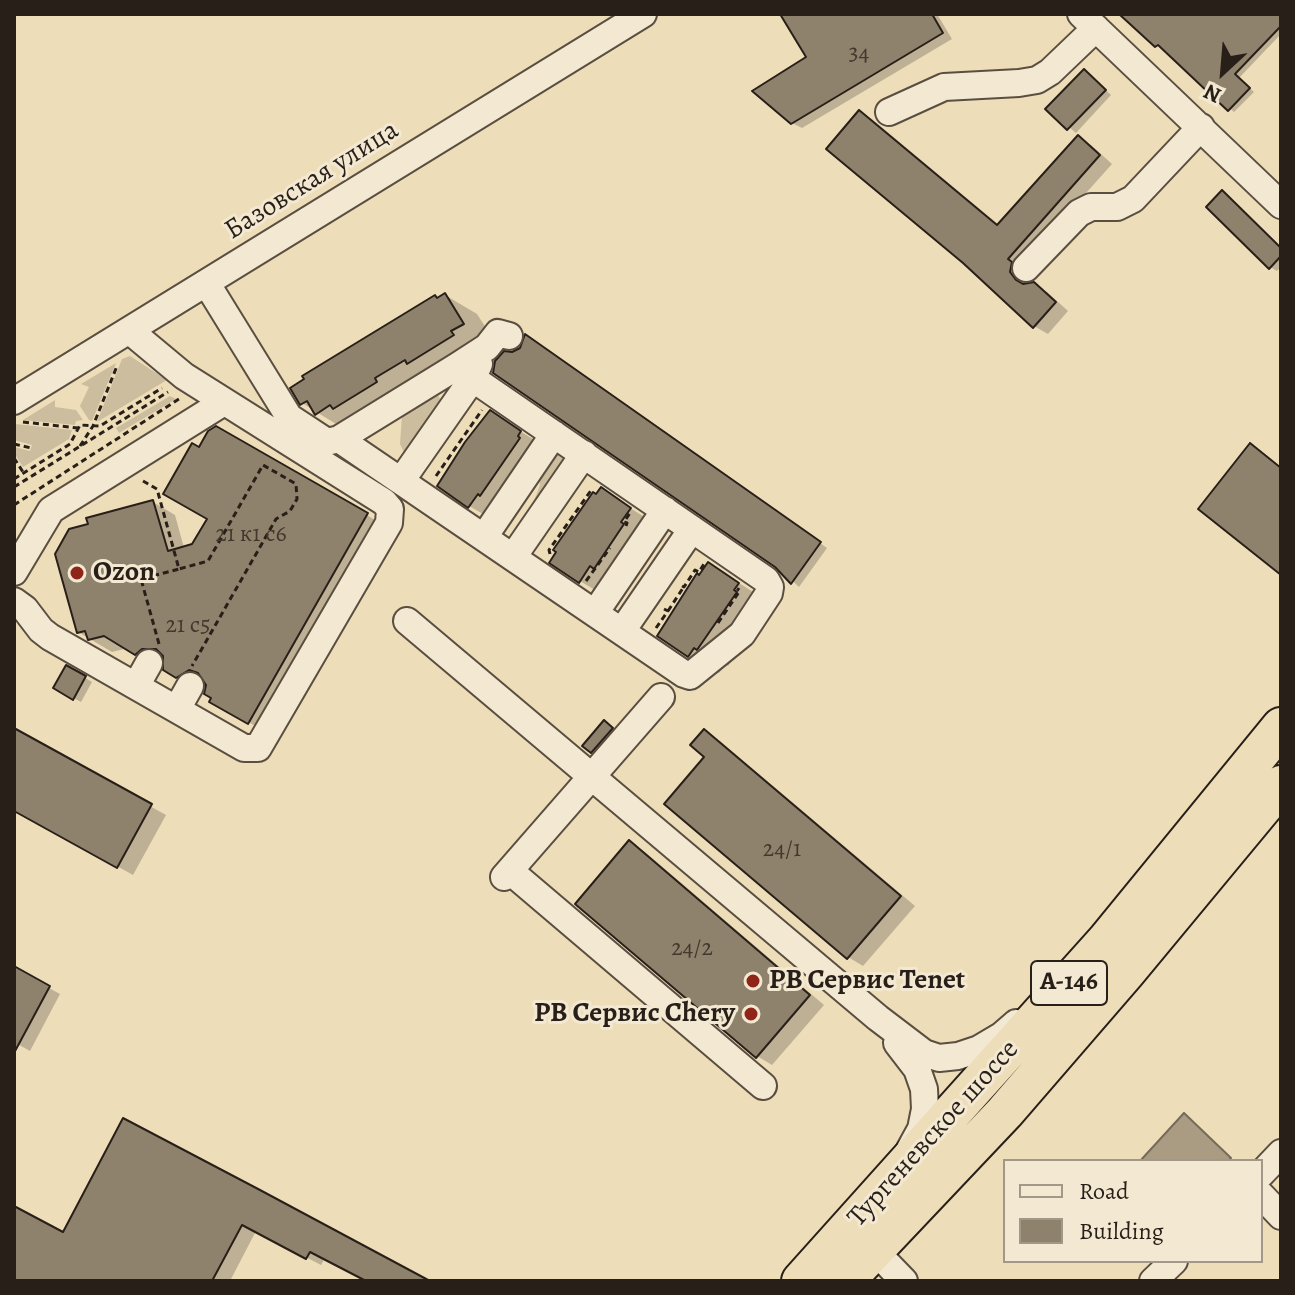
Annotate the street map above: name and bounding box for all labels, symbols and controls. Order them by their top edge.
north arrow [1183,32,1263,112]
house number: 34 [849,40,869,68]
text: N [1199,77,1226,111]
street label: Базовская улица [219,114,405,248]
house number: 21 к1 с6 [215,521,287,549]
place label: Ozon [93,556,155,590]
marker: Ozon [68,564,86,582]
house number: 21 с5 [165,612,211,640]
house number: 24/1 [763,836,801,864]
house number: 24/2 [671,935,713,963]
road number: А-146 [1031,961,1107,1005]
place label: PB Сервис Tenet [769,964,965,998]
marker: PB Сервис Tenet [744,972,762,990]
place label: PB Сервис Chery [534,997,735,1031]
marker: PB Сервис Chery [742,1005,760,1023]
street label: Тургеневское шоссе [841,1034,1027,1234]
legend [1003,1159,1263,1263]
text: Road [1079,1175,1129,1207]
text: Building [1079,1215,1164,1247]

